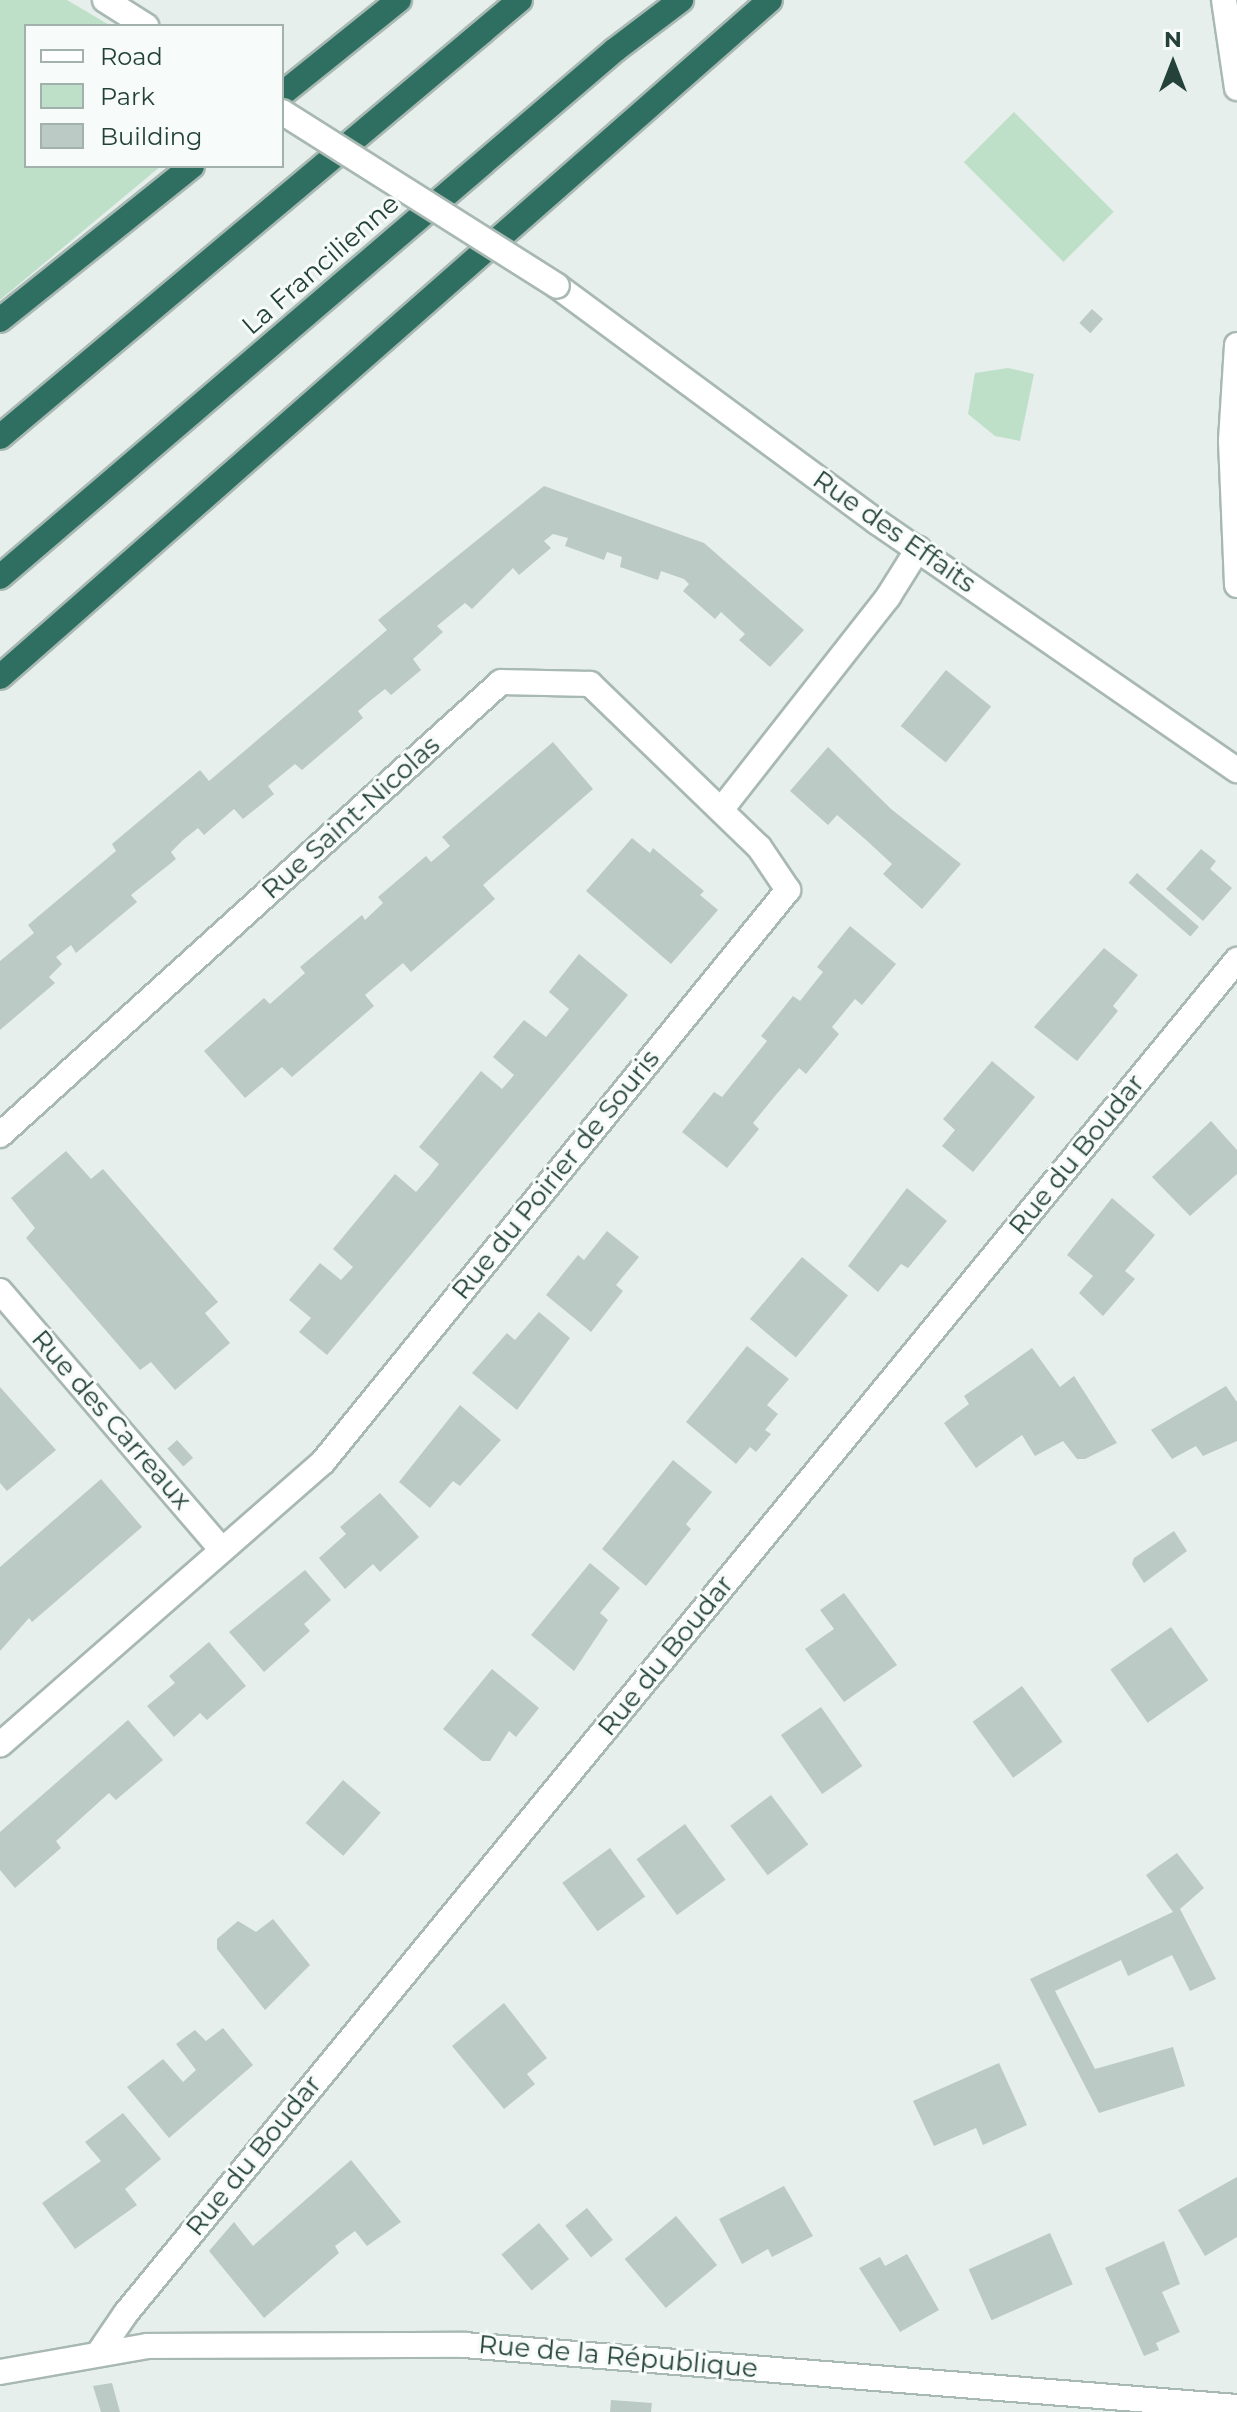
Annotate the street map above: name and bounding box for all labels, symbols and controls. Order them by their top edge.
legend [24,24,284,168]
north arrow [1133,24,1213,104]
text: N [1164,26,1182,53]
text: Road [100,42,163,71]
text: Park [100,82,155,111]
text: Building [100,122,203,151]
street label: La Francilienne [236,188,406,342]
street label: Rue des Effaits [807,464,981,600]
street label: Rue Saint-Nicolas [256,730,446,906]
street label: Rue du Poirier de Souris [446,1044,666,1306]
street label: Rue du Boudar [1003,1068,1151,1242]
street label: Rue des Carreaux [25,1324,197,1516]
street label: Rue du Boudar [592,1569,740,1743]
street label: Rue du Boudar [180,2069,328,2243]
street label: Rue de la République [477,2329,759,2385]

